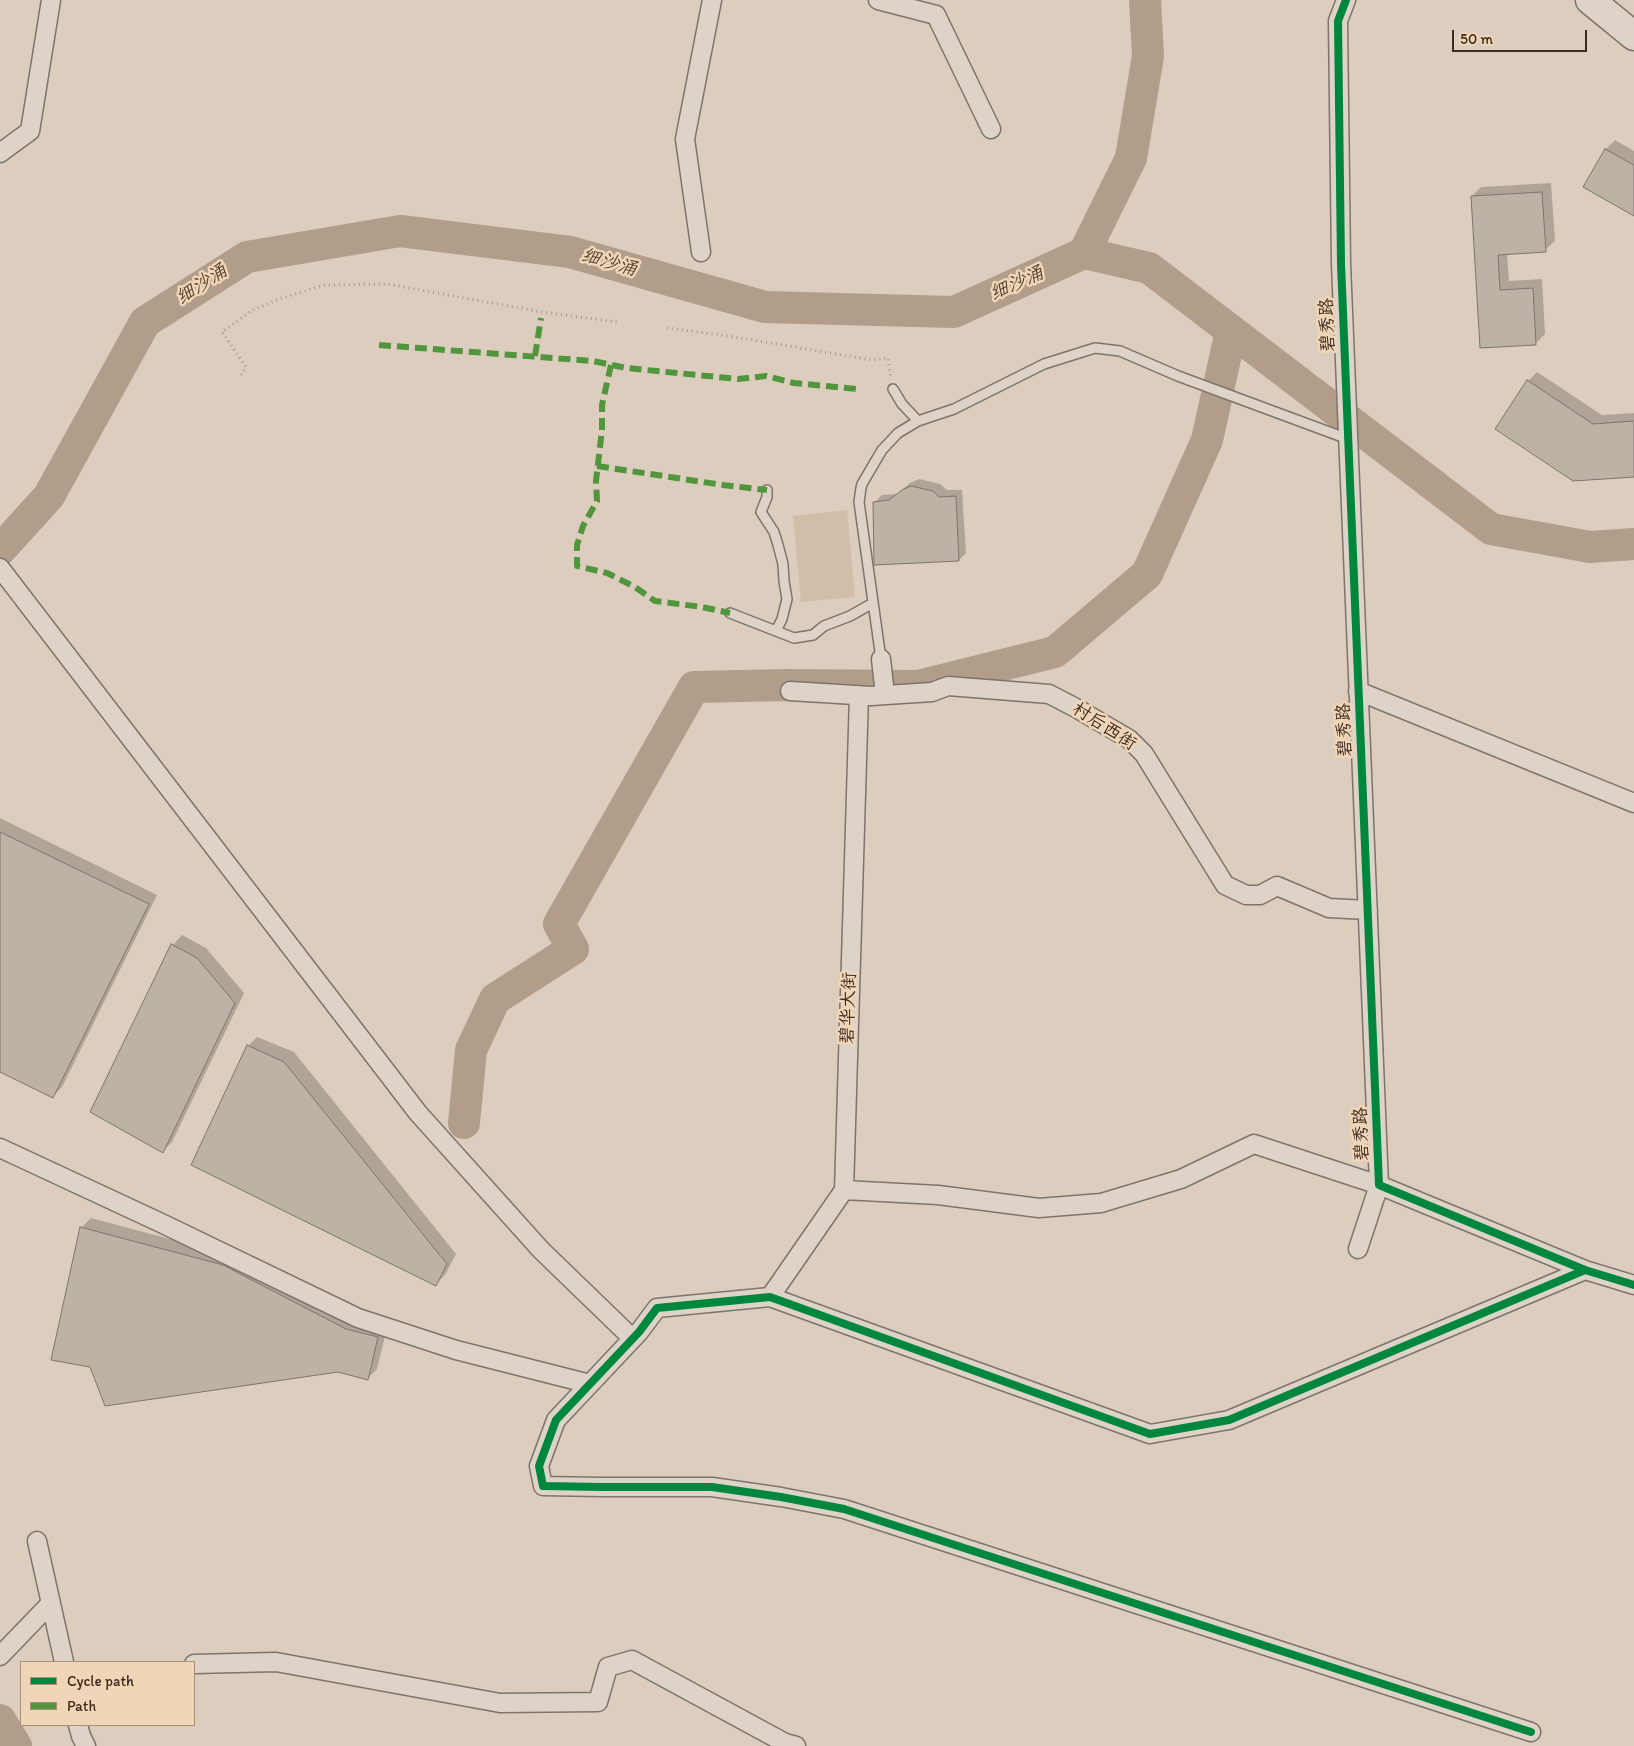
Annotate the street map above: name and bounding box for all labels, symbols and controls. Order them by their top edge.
scale bar [1454,20,1589,52]
text: 50 m [1460,30,1493,48]
water label: 细沙涌 [578,244,640,282]
water label: 细沙涌 [172,260,232,310]
water label: 细沙涌 [986,262,1048,306]
street label: 碧秀路 [1316,298,1340,352]
street label: 村后西街 [1068,698,1140,756]
street label: 碧秀路 [1333,703,1357,757]
street label: 碧华大街 [837,972,861,1044]
street label: 碧秀路 [1350,1107,1374,1161]
legend [20,1661,195,1726]
text: Cycle path [67,1672,134,1690]
text: Path [67,1697,96,1715]

